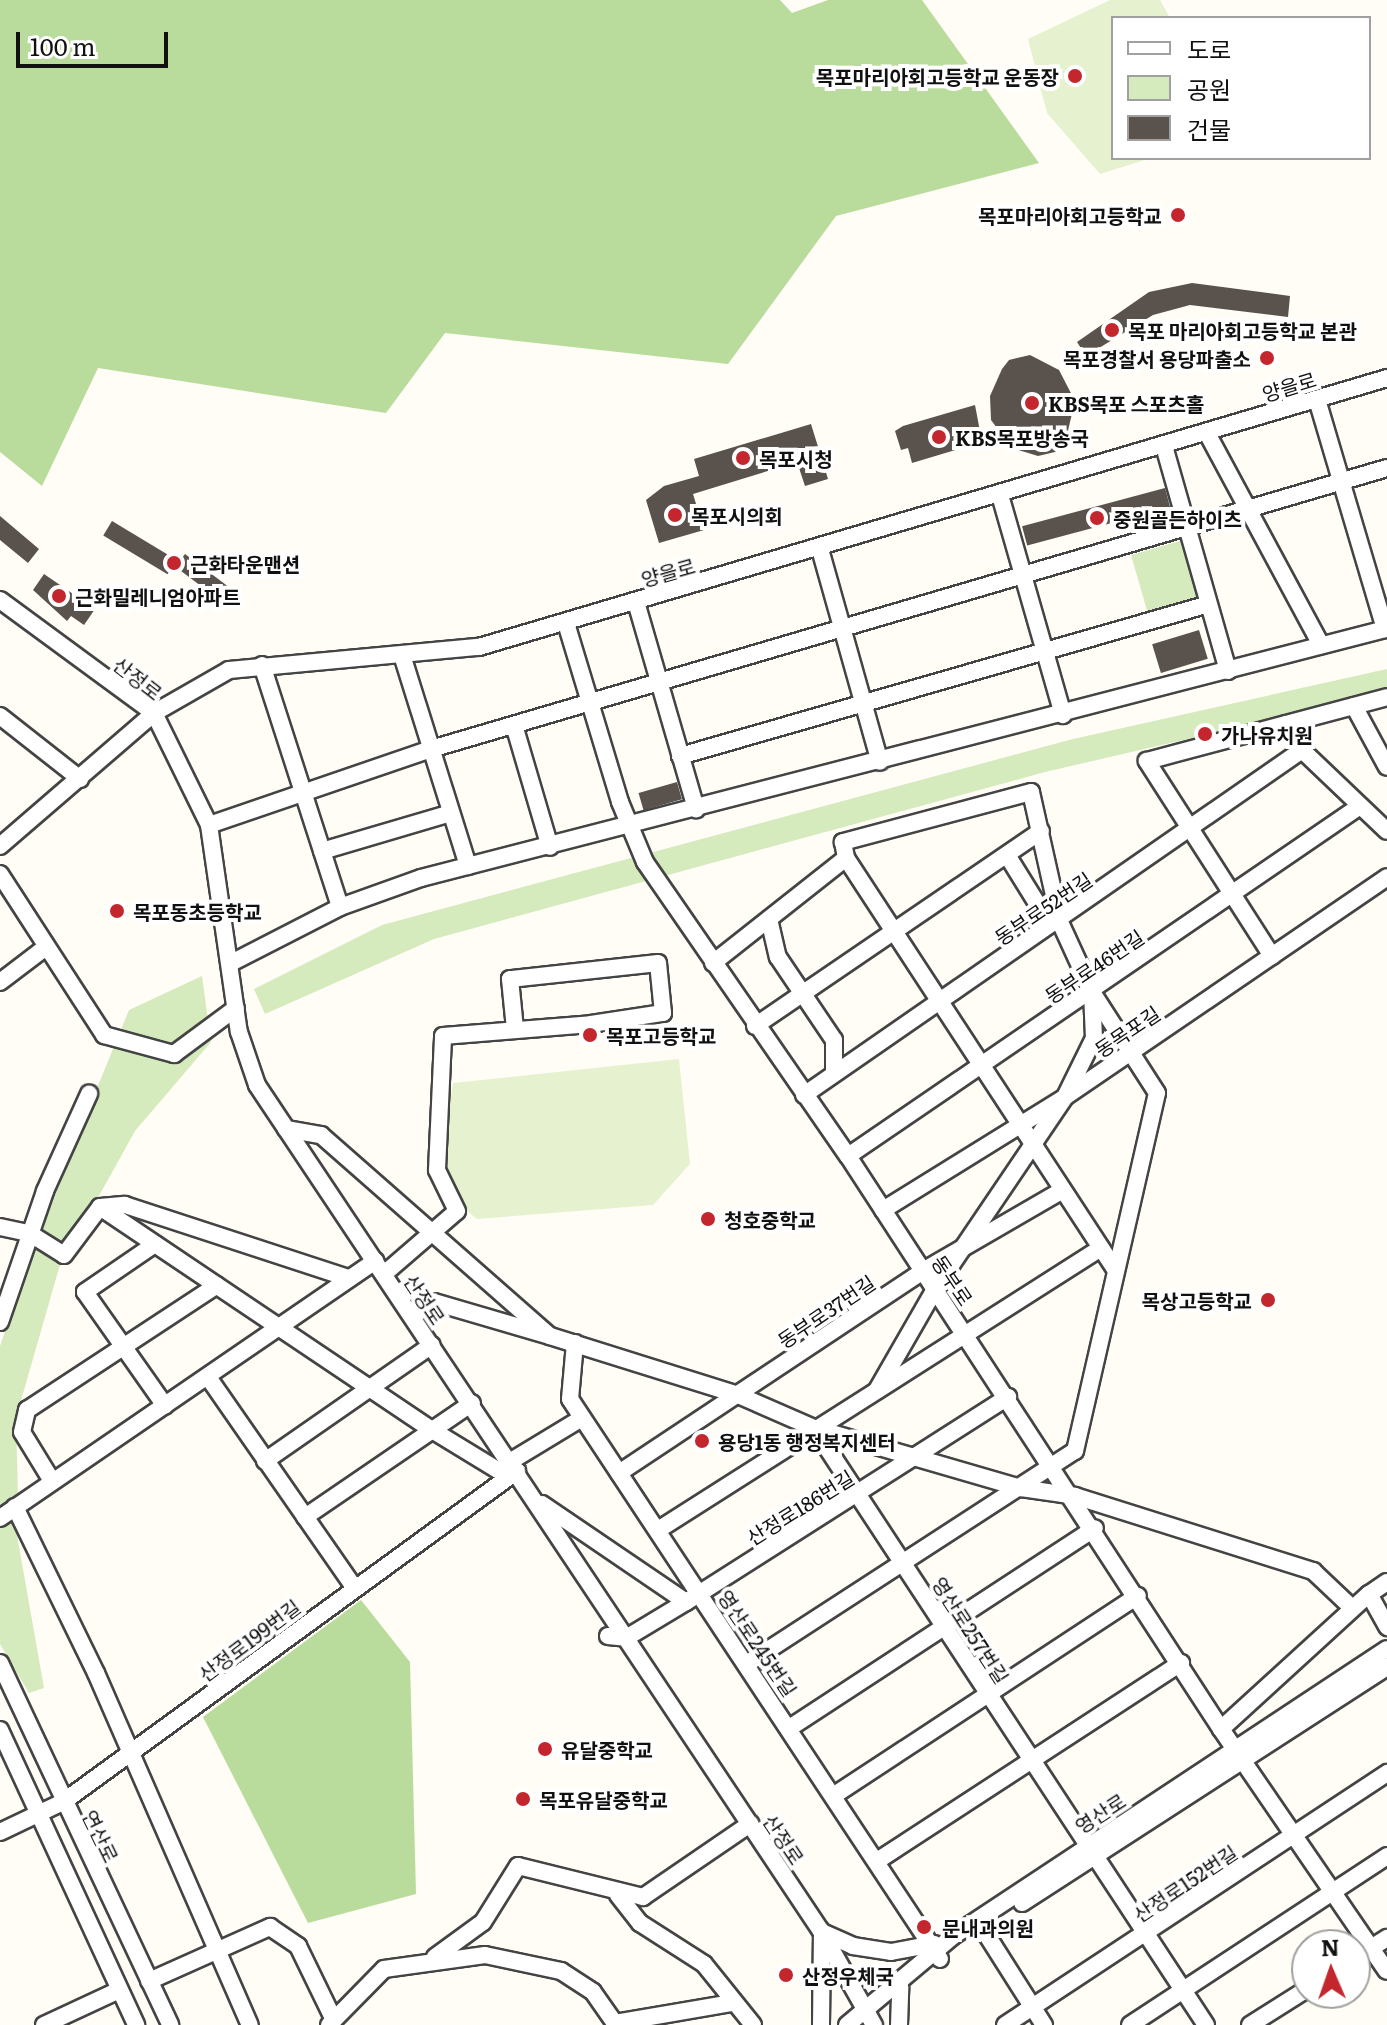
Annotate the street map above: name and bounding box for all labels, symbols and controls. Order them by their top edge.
scale bar [20,16,172,66]
legend [1111,16,1371,160]
text: 100 m [30,28,96,63]
text: 도로 [1187,31,1231,66]
place label: 목포마리아회고등학교 운동장 [816,64,1059,88]
marker: 목포마리아회고등학교 운동장 [1066,67,1084,85]
text: 공원 [1187,71,1231,106]
text: 건물 [1187,111,1231,146]
place label: 목포마리아회고등학교 [978,203,1162,227]
marker: 목포마리아회고등학교 [1169,206,1187,224]
place label: 목포 마리아회고등학교 본관 [1128,318,1357,342]
marker: 목포 마리아회고등학교 본관 [1103,321,1121,339]
place label: 목포경찰서 용당파출소 [1063,346,1251,370]
marker: 목포경찰서 용당파출소 [1258,349,1276,367]
street label: 양을로 [1259,366,1319,406]
place label: KBS목포 스포츠홀 [1048,391,1204,415]
marker: KBS목포 스포츠홀 [1023,394,1041,412]
place label: KBS목포방송국 [955,425,1089,449]
marker: KBS목포방송국 [930,428,948,446]
place label: 목포시청 [759,446,833,470]
marker: 목포시청 [734,449,752,467]
place label: 목포시의회 [691,503,783,527]
marker: 목포시의회 [666,506,684,524]
place label: 중원골든하이츠 [1113,506,1242,530]
marker: 중원골든하이츠 [1088,509,1106,527]
place label: 근화타운맨션 [190,551,300,575]
street label: 양을로 [638,553,698,591]
marker: 근화타운맨션 [165,554,183,572]
place label: 근화밀레니엄아파트 [75,584,241,608]
marker: 근화밀레니엄아파트 [50,587,68,605]
street label: 산정로 [109,652,167,704]
place label: 가나유치원 [1221,722,1313,746]
marker: 가나유치원 [1196,725,1214,743]
street label: 동부로52번길 [990,867,1096,949]
place label: 목포동초등학교 [133,899,262,923]
marker: 목포동초등학교 [108,902,126,920]
street label: 동부로46번길 [1040,924,1148,1008]
street label: 동목포길 [1090,1000,1164,1062]
place label: 목포고등학교 [606,1023,716,1047]
marker: 목포고등학교 [581,1026,599,1044]
place label: 청호중학교 [724,1207,816,1231]
marker: 청호중학교 [699,1210,717,1228]
street label: 동부로 [928,1250,978,1310]
street label: 산정로 [400,1269,450,1329]
street label: 동부로37번길 [773,1270,879,1352]
place label: 목상고등학교 [1142,1288,1252,1312]
marker: 목상고등학교 [1259,1291,1277,1309]
place label: 용당1동 행정복지센터 [718,1429,896,1453]
marker: 용당1동 행정복지센터 [693,1432,711,1450]
street label: 산정로186번길 [742,1465,858,1549]
street label: 영산로257번길 [928,1572,1014,1688]
street label: 영산로245번길 [714,1585,802,1701]
street label: 산정로199번길 [193,1594,305,1686]
place label: 유달중학교 [561,1737,653,1761]
marker: 유달중학교 [536,1740,554,1758]
place label: 목포유달중학교 [539,1787,668,1811]
street label: 영산로 [1070,1788,1130,1838]
marker: 목포유달중학교 [514,1790,532,1808]
street label: 연산로 [78,1806,124,1866]
street label: 산정로 [759,1809,809,1869]
street label: 산정로152번길 [1128,1839,1242,1927]
place label: 문내과의원 [942,1915,1034,1939]
marker: 문내과의원 [913,1916,935,1938]
north arrow [1291,1929,1371,2009]
text: N [1320,1930,1340,1963]
place label: 산정우체국 [802,1963,894,1987]
marker: 산정우체국 [777,1966,795,1984]

